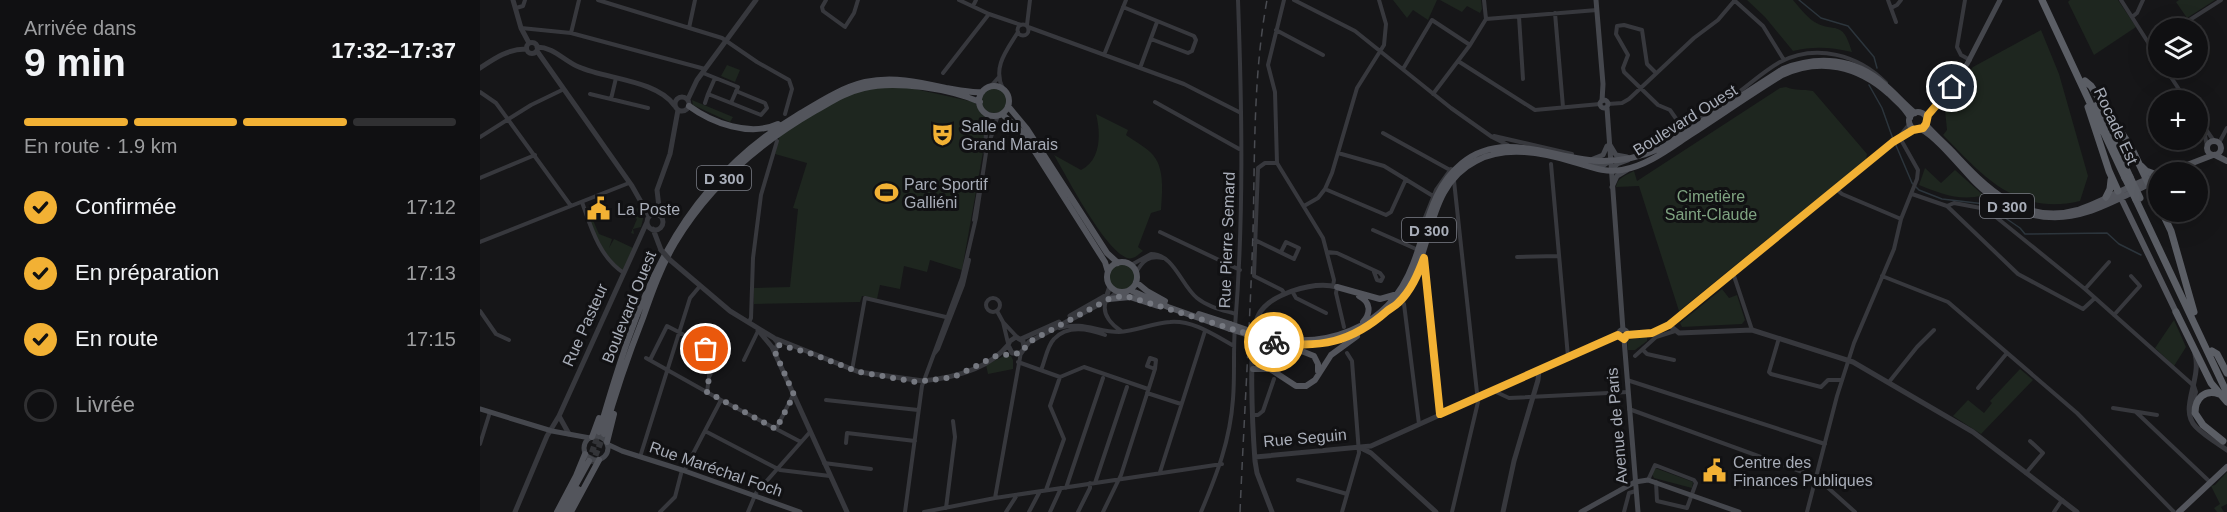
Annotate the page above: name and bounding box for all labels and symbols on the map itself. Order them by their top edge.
pin [1926,61,1977,112]
street label: Boulevard Ouest [1630,81,1741,159]
street label: Rocade Est [2091,85,2141,168]
place label: Salle du Grand Marais [961,118,1058,153]
theatre icon: Salle du Grand Marais [930,122,956,148]
road number: D 300 [697,166,751,190]
street label: Rue Pierre Semard [1216,171,1238,309]
place label: Parc Sportif Galliéni [904,176,988,211]
sports icon: Parc Sportif Galliéni [873,180,899,206]
park label: Cimetière Saint-Claude [1665,188,1757,223]
road number: D 300 [1980,194,2034,218]
public building icon: La Poste [586,196,612,222]
place label: La Poste [617,201,680,218]
road number: D 300 [1402,218,1456,242]
street label: Boulevard Ouest [599,248,659,365]
street label: Rue Pasteur [559,280,611,369]
courier [1244,312,1304,372]
pin [680,323,731,374]
street label: Avenue de Paris [1603,367,1631,485]
street label: Rue Seguin [1263,426,1347,450]
street label: Rue Maréchal Foch [647,438,785,500]
place label: Centre des Finances Publiques [1733,454,1873,489]
public building icon: Centre des Finances Publiques [1702,458,1728,484]

